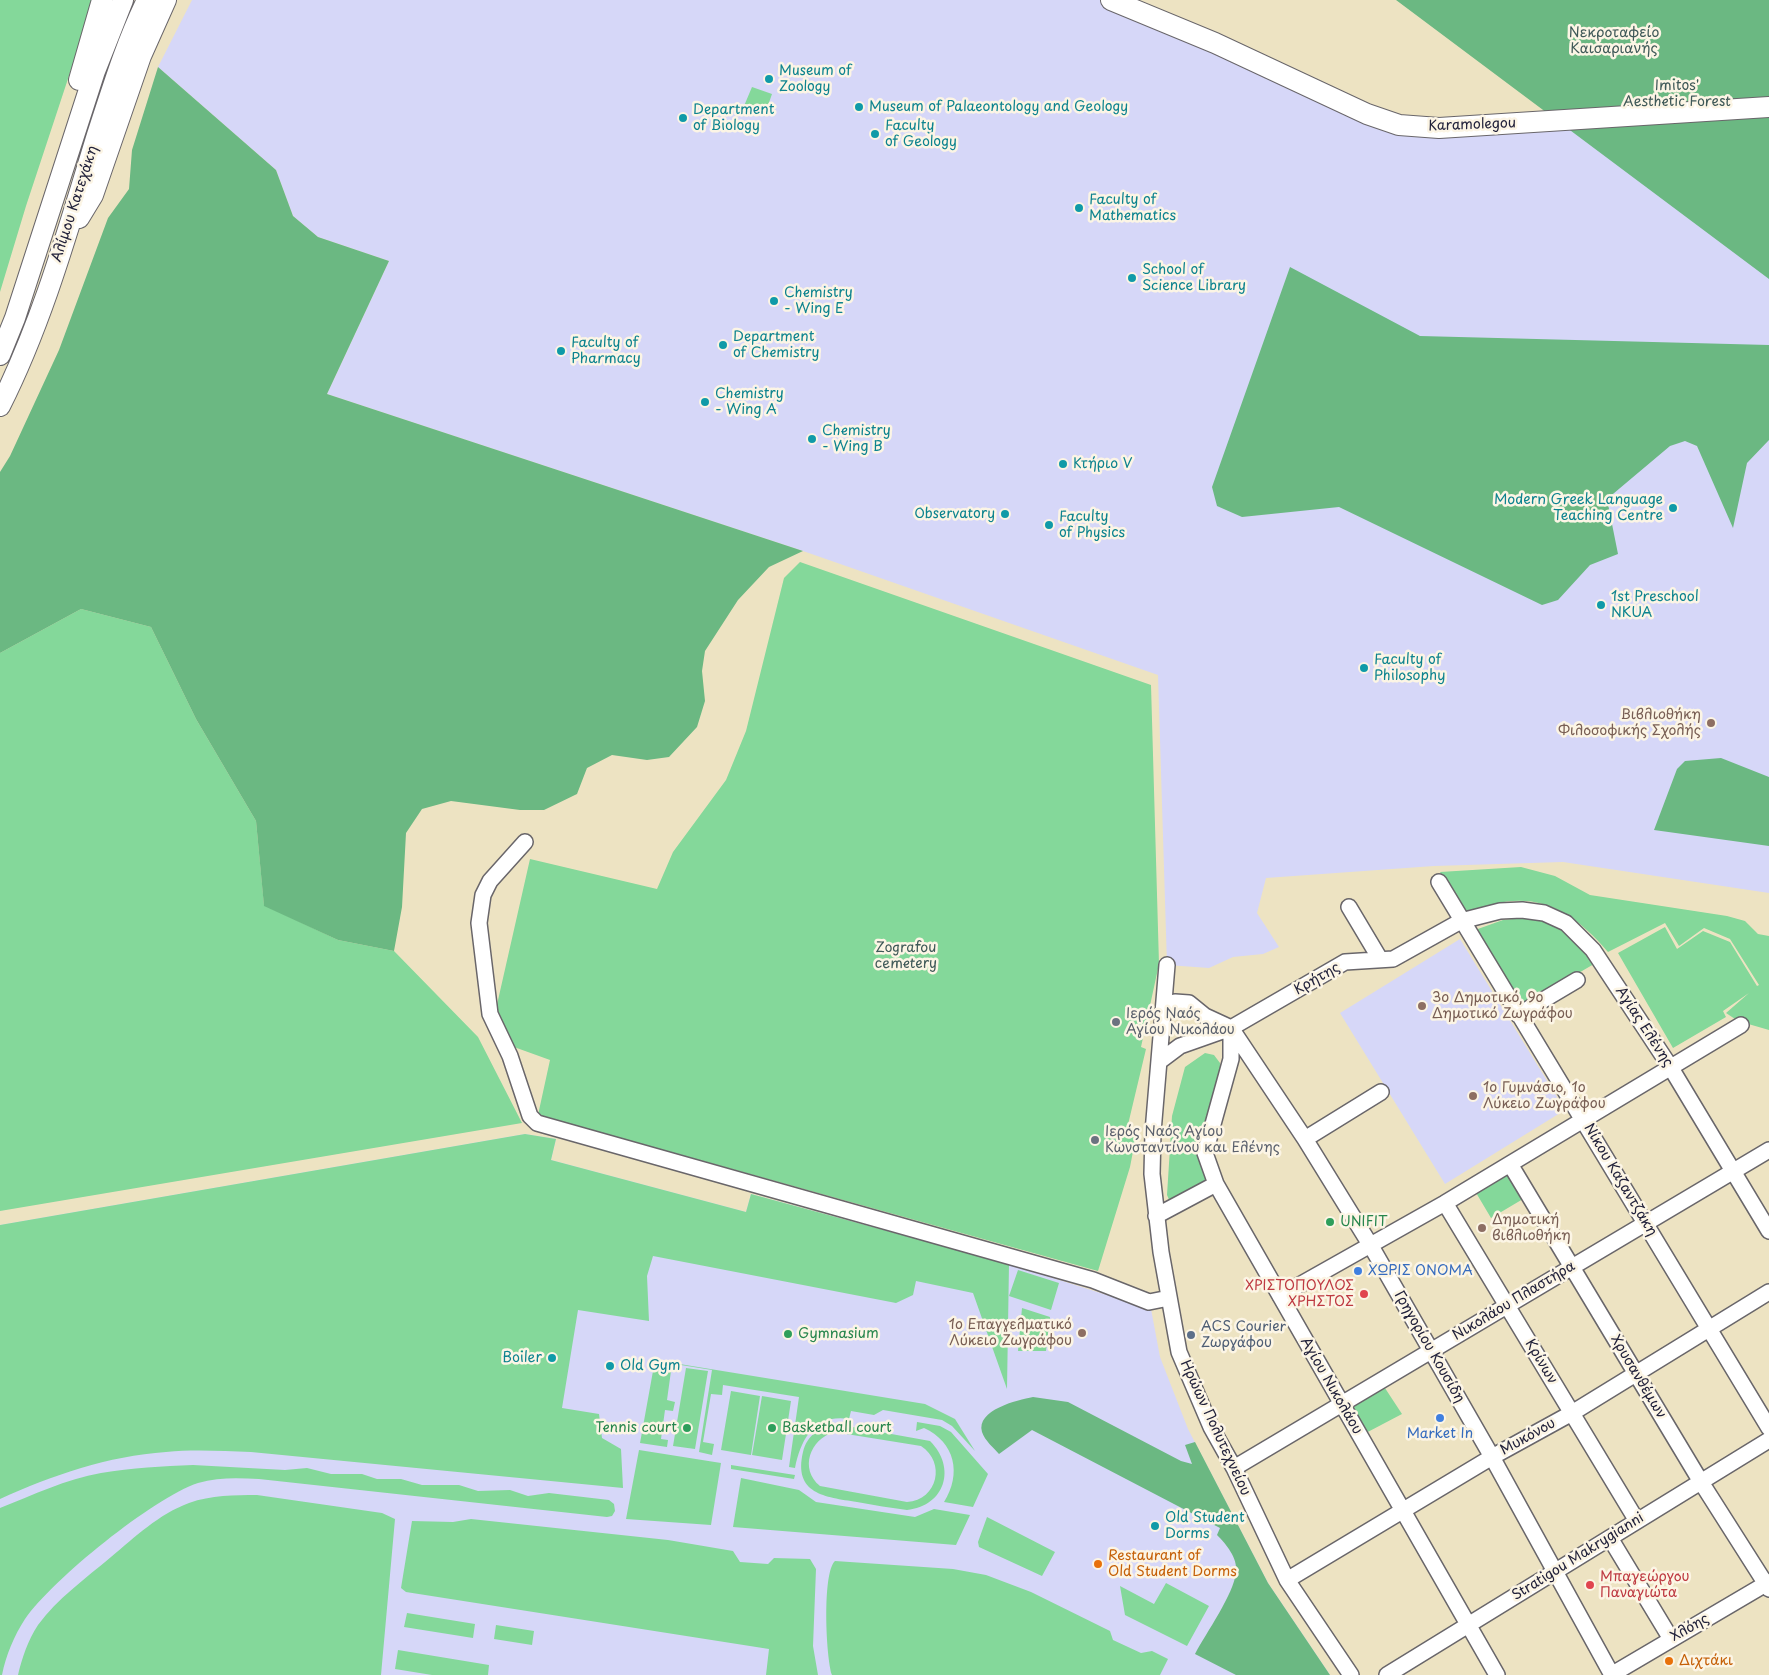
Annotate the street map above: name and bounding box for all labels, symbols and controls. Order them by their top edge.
park label: Νεκροταφείο Καισαριανής [1569,25,1659,58]
place label: Museum of Zoology [779,63,851,95]
marker: Museum of Zoology [763,73,775,85]
park label: Imitos' Aesthetic Forest [1623,78,1731,110]
place label: Museum of Palaeontology and Geology [869,99,1128,115]
marker: Museum of Palaeontology and Geology [853,101,865,113]
place label: Department of Biology [693,102,774,134]
marker: Department of Biology [677,112,689,124]
street label: Karamolegou [1428,115,1516,135]
place label: Faculty of Geology [885,118,957,150]
marker: Faculty of Geology [869,128,881,140]
street label: Αλίμου Κατεχάκη [48,144,102,264]
place label: Faculty of Mathematics [1089,192,1176,224]
marker: Faculty of Mathematics [1073,202,1085,214]
place label: School of Science Library [1142,262,1246,294]
marker: School of Science Library [1126,272,1138,284]
place label: Chemistry - Wing Ε [784,285,853,318]
marker: Chemistry - Wing Ε [768,295,780,307]
place label: Department of Chemistry [733,329,819,362]
place label: Faculty of Pharmacy [571,335,641,368]
marker: Department of Chemistry [717,339,729,351]
marker: Faculty of Pharmacy [555,345,567,357]
place label: Chemistry - Wing Α [715,386,784,418]
marker: Chemistry - Wing Α [699,396,711,408]
place label: Chemistry - Wing Β [822,423,891,456]
marker: Chemistry - Wing Β [806,433,818,445]
place label: Κτήριο V [1073,456,1133,472]
marker: Κτήριο V [1057,458,1069,470]
place label: Modern Greek Language Teaching Centre [1494,492,1663,524]
marker: Modern Greek Language Teaching Centre [1667,502,1679,514]
place label: Observatory [914,506,995,522]
marker: Observatory [999,508,1011,520]
place label: Faculty of Physics [1059,509,1125,542]
marker: Faculty of Physics [1043,519,1055,531]
place label: 1st Preschool NKUA [1611,589,1699,622]
marker: 1st Preschool NKUA [1595,599,1607,611]
place label: Faculty of Philosophy [1374,652,1445,684]
marker: Faculty of Philosophy [1358,662,1370,674]
place label: Βιβλιοθήκη Φιλοσοφικής Σχολής [1558,707,1701,740]
marker: Βιβλιοθήκη Φιλοσοφικής Σχολής [1705,717,1717,729]
park label: Zografou cemetery [875,940,937,972]
street label: Κρήτης [1291,959,1343,999]
street label: Αγίας Ελένης [1612,984,1676,1070]
place label: 3ο Δημοτικό, 9ο Δημοτικό Ζωγράφου [1432,990,1573,1022]
marker: 3ο Δημοτικό, 9ο Δημοτικό Ζωγράφου [1416,1000,1428,1012]
place label: Ιερός Ναός Αγίου Νικολάου [1126,1006,1235,1038]
marker: Ιερός Ναός Αγίου Νικολάου [1110,1016,1122,1028]
place label: 1ο Γυμνάσιο, 1ο Λύκειο Ζωγράφου [1483,1080,1606,1112]
marker: 1ο Γυμνάσιο, 1ο Λύκειο Ζωγράφου [1467,1090,1479,1102]
street label: Νίκου Καζαντζάκη [1580,1121,1660,1239]
place label: Ιερός Ναός Αγίου Κωνσταντίνου και Ελένης [1105,1124,1280,1156]
marker: Ιερός Ναός Αγίου Κωνσταντίνου και Ελένης [1089,1134,1101,1146]
place label: Δημοτική βιβλιοθήκη [1492,1212,1571,1244]
place label: UNIFIT [1340,1214,1388,1230]
marker: UNIFIT [1324,1216,1336,1228]
marker: Δημοτική βιβλιοθήκη [1476,1222,1488,1234]
street label: Νικολάου Πλαστήρα [1450,1258,1578,1344]
place label: ΧΩΡΙΣ ΟΝΟΜΑ [1368,1263,1473,1279]
marker: ΧΩΡΙΣ ΟΝΟΜΑ [1352,1265,1364,1277]
place label: ΧΡΙΣΤΟΠΟΥΛΟΣ ΧΡΗΣΤΟΣ [1245,1278,1354,1310]
marker: ΧΡΙΣΤΟΠΟΥΛΟΣ ΧΡΗΣΤΟΣ [1358,1288,1370,1300]
street label: Γρηγορίου Κουσίδη [1390,1288,1468,1406]
place label: 1ο Επαγγελματικό Λύκειο Ζωγράφου [949,1317,1072,1350]
place label: ACS Courier Ζωργάφου [1201,1319,1286,1351]
place label: Gymnasium [798,1326,879,1342]
marker: 1ο Επαγγελματικό Λύκειο Ζωγράφου [1076,1327,1088,1339]
marker: Gymnasium [782,1328,794,1340]
marker: ACS Courier Ζωργάφου [1185,1329,1197,1341]
street label: Χρυσανθέμων [1607,1332,1669,1422]
street label: Αγίου Νικολάου [1297,1335,1365,1437]
street label: Κρίνων [1521,1337,1561,1387]
place label: Boiler [502,1350,542,1366]
marker: Boiler [546,1352,558,1364]
place label: Old Gym [620,1358,681,1374]
street label: Ηρώων Πολυτεχνείου [1176,1358,1254,1498]
marker: Old Gym [604,1360,616,1372]
marker: Market In [1434,1412,1446,1424]
street label: Μυκόνου [1497,1415,1559,1459]
place label: Tennis court [596,1420,677,1436]
place label: Basketball court [782,1420,892,1436]
marker: Tennis court [681,1422,693,1434]
marker: Basketball court [766,1422,778,1434]
place label: Market In [1407,1426,1473,1442]
place label: Old Student Dorms [1165,1510,1245,1542]
street label: Stratigou Makrygianni [1509,1510,1647,1604]
marker: Old Student Dorms [1149,1520,1161,1532]
place label: Restaurant of Old Student Dorms [1108,1548,1237,1580]
marker: Restaurant of Old Student Dorms [1092,1558,1104,1570]
place label: Μπαγεώργου Παναγιώτα [1600,1569,1690,1601]
marker: Μπαγεώργου Παναγιώτα [1584,1579,1596,1591]
street label: Χλόης [1668,1610,1712,1646]
place label: Διχτάκι [1679,1653,1733,1669]
marker: Διχτάκι [1663,1655,1675,1667]

